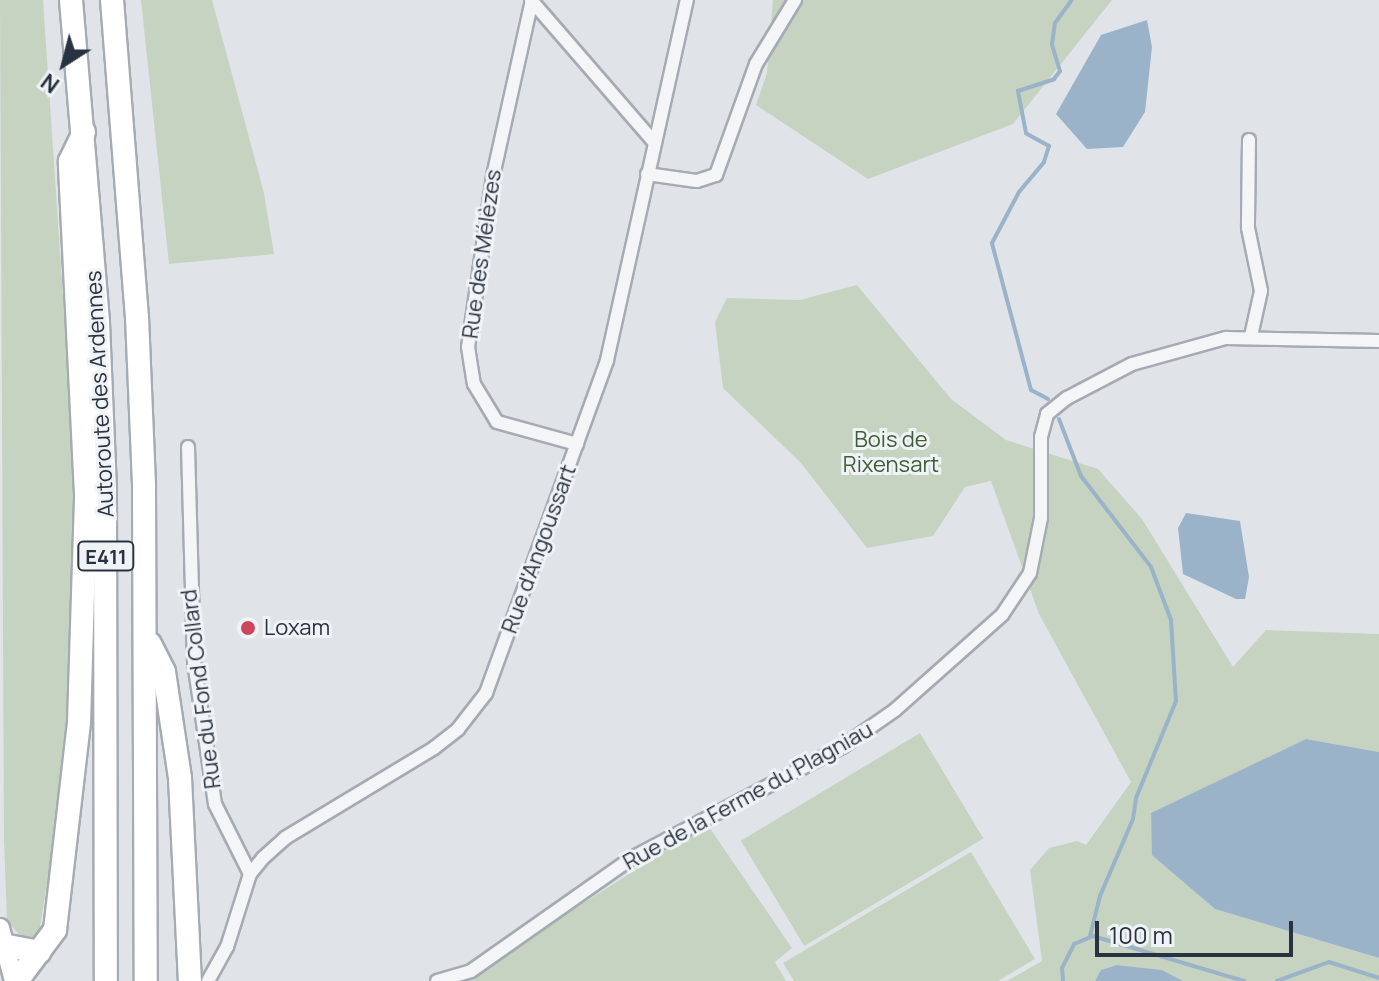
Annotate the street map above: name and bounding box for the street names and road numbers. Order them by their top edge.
street label: Rue des Mélèzes [457,168,507,340]
street label: Autoroute des Ardennes [80,270,120,518]
street label: Rue d'Angoussart [496,461,582,637]
road number: E411 [76,540,136,572]
street label: Rue du Fond Collard [176,588,226,790]
street label: Rue de la Ferme du Plagniau [619,716,877,876]

